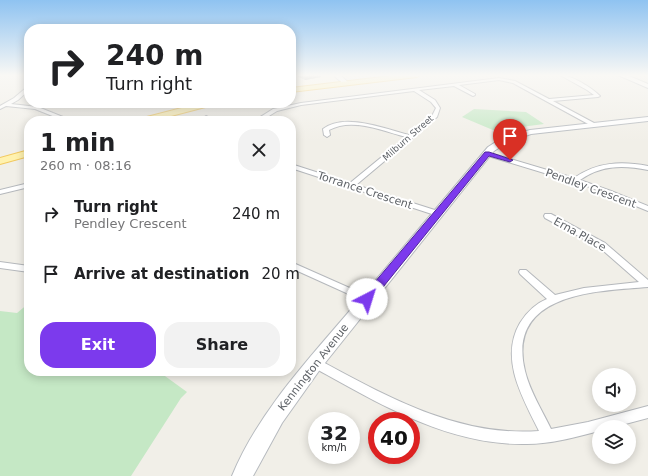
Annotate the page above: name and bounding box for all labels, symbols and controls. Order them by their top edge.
text: 240 m [106,39,203,72]
icon: right [40,40,92,92]
text: Turn right [106,73,192,94]
street label: Milburn Street [381,113,436,163]
pin [493,119,527,160]
icon: arrive [499,125,521,147]
text: 1 min [40,129,115,157]
button: close [238,129,280,171]
text: 260 m · 08:16 [40,158,131,173]
street label: Pendley Crescent [544,166,638,211]
street label: Torrance Crescent [315,169,415,212]
text: Turn right [74,198,158,216]
icon: right [40,203,62,225]
text: 240 m [232,205,280,223]
street label: Erna Place [551,215,608,254]
text: Pendley Crescent [74,216,187,231]
icon: arrive [40,263,62,285]
text: Arrive at destination [74,265,249,283]
text: 20 m [261,265,300,283]
position arrow [346,278,388,320]
street label: Kennington Avenue [275,321,352,413]
button: Exit [40,322,156,368]
button: Share [164,322,280,368]
map controls [592,368,636,464]
button: sound [592,368,636,412]
speed limit sign: 40 [368,412,420,464]
button: layers [592,420,636,464]
text: 32 [320,421,348,445]
text: km/h [321,442,347,453]

